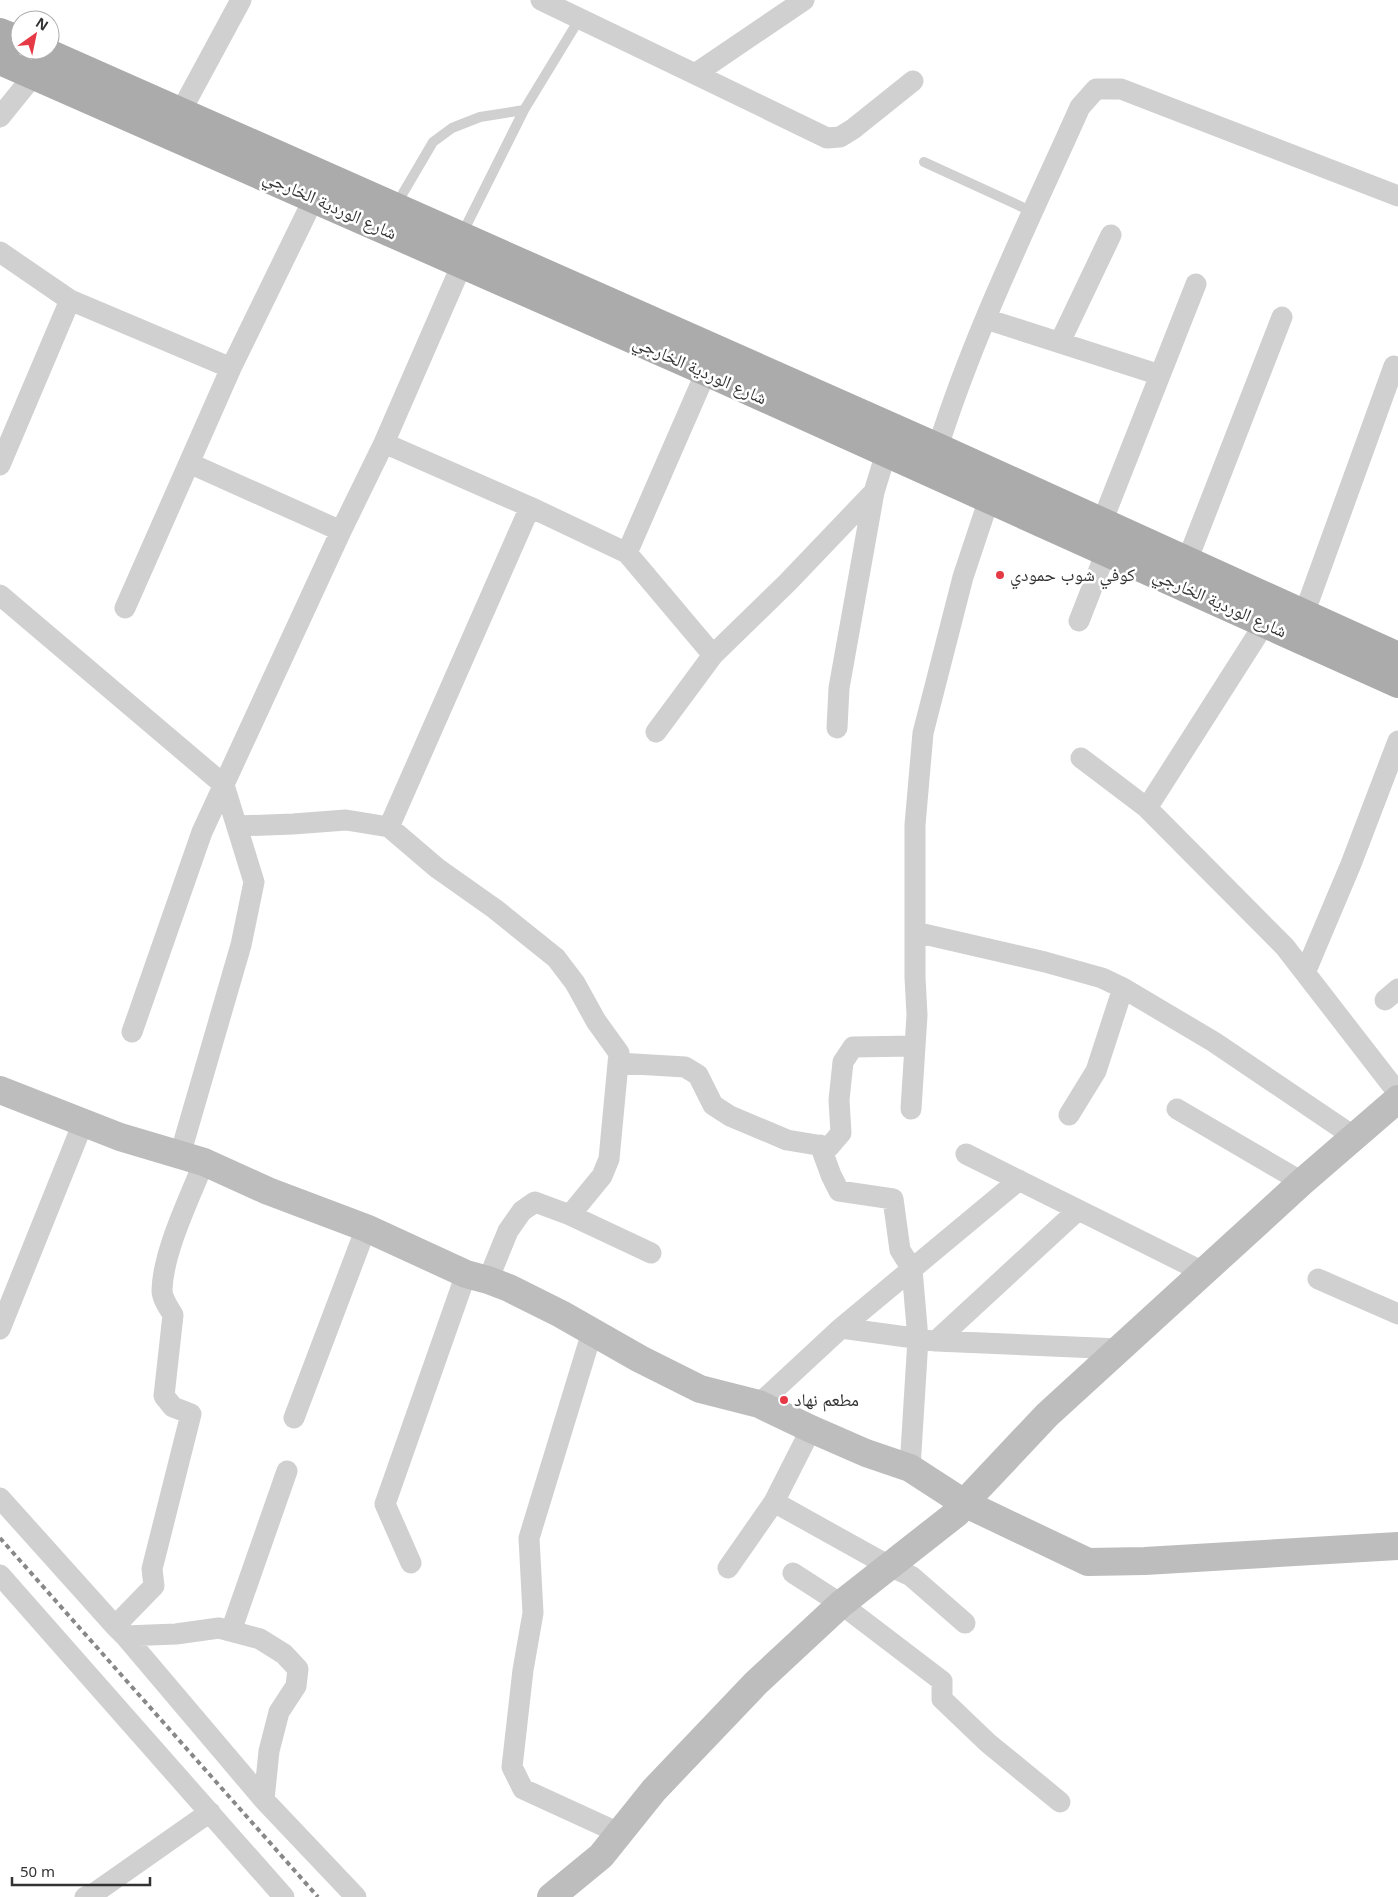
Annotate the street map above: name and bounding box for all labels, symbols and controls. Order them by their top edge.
north arrow [10,10,60,60]
text: N [32,13,52,35]
street label: شارع الوردية الخارجي [258,164,401,248]
street label: شارع الوردية الخارجي [628,329,771,413]
place label: كوفي شوب حمودي [1010,562,1136,590]
street label: شارع الوردية الخارجي [1148,562,1291,646]
marker: كوفي شوب حمودي [994,569,1006,581]
place label: مطعم نهاد [794,1387,859,1412]
marker: مطعم نهاد [778,1394,790,1406]
scale bar [12,1854,150,1886]
text: 50 m [20,1861,55,1881]

